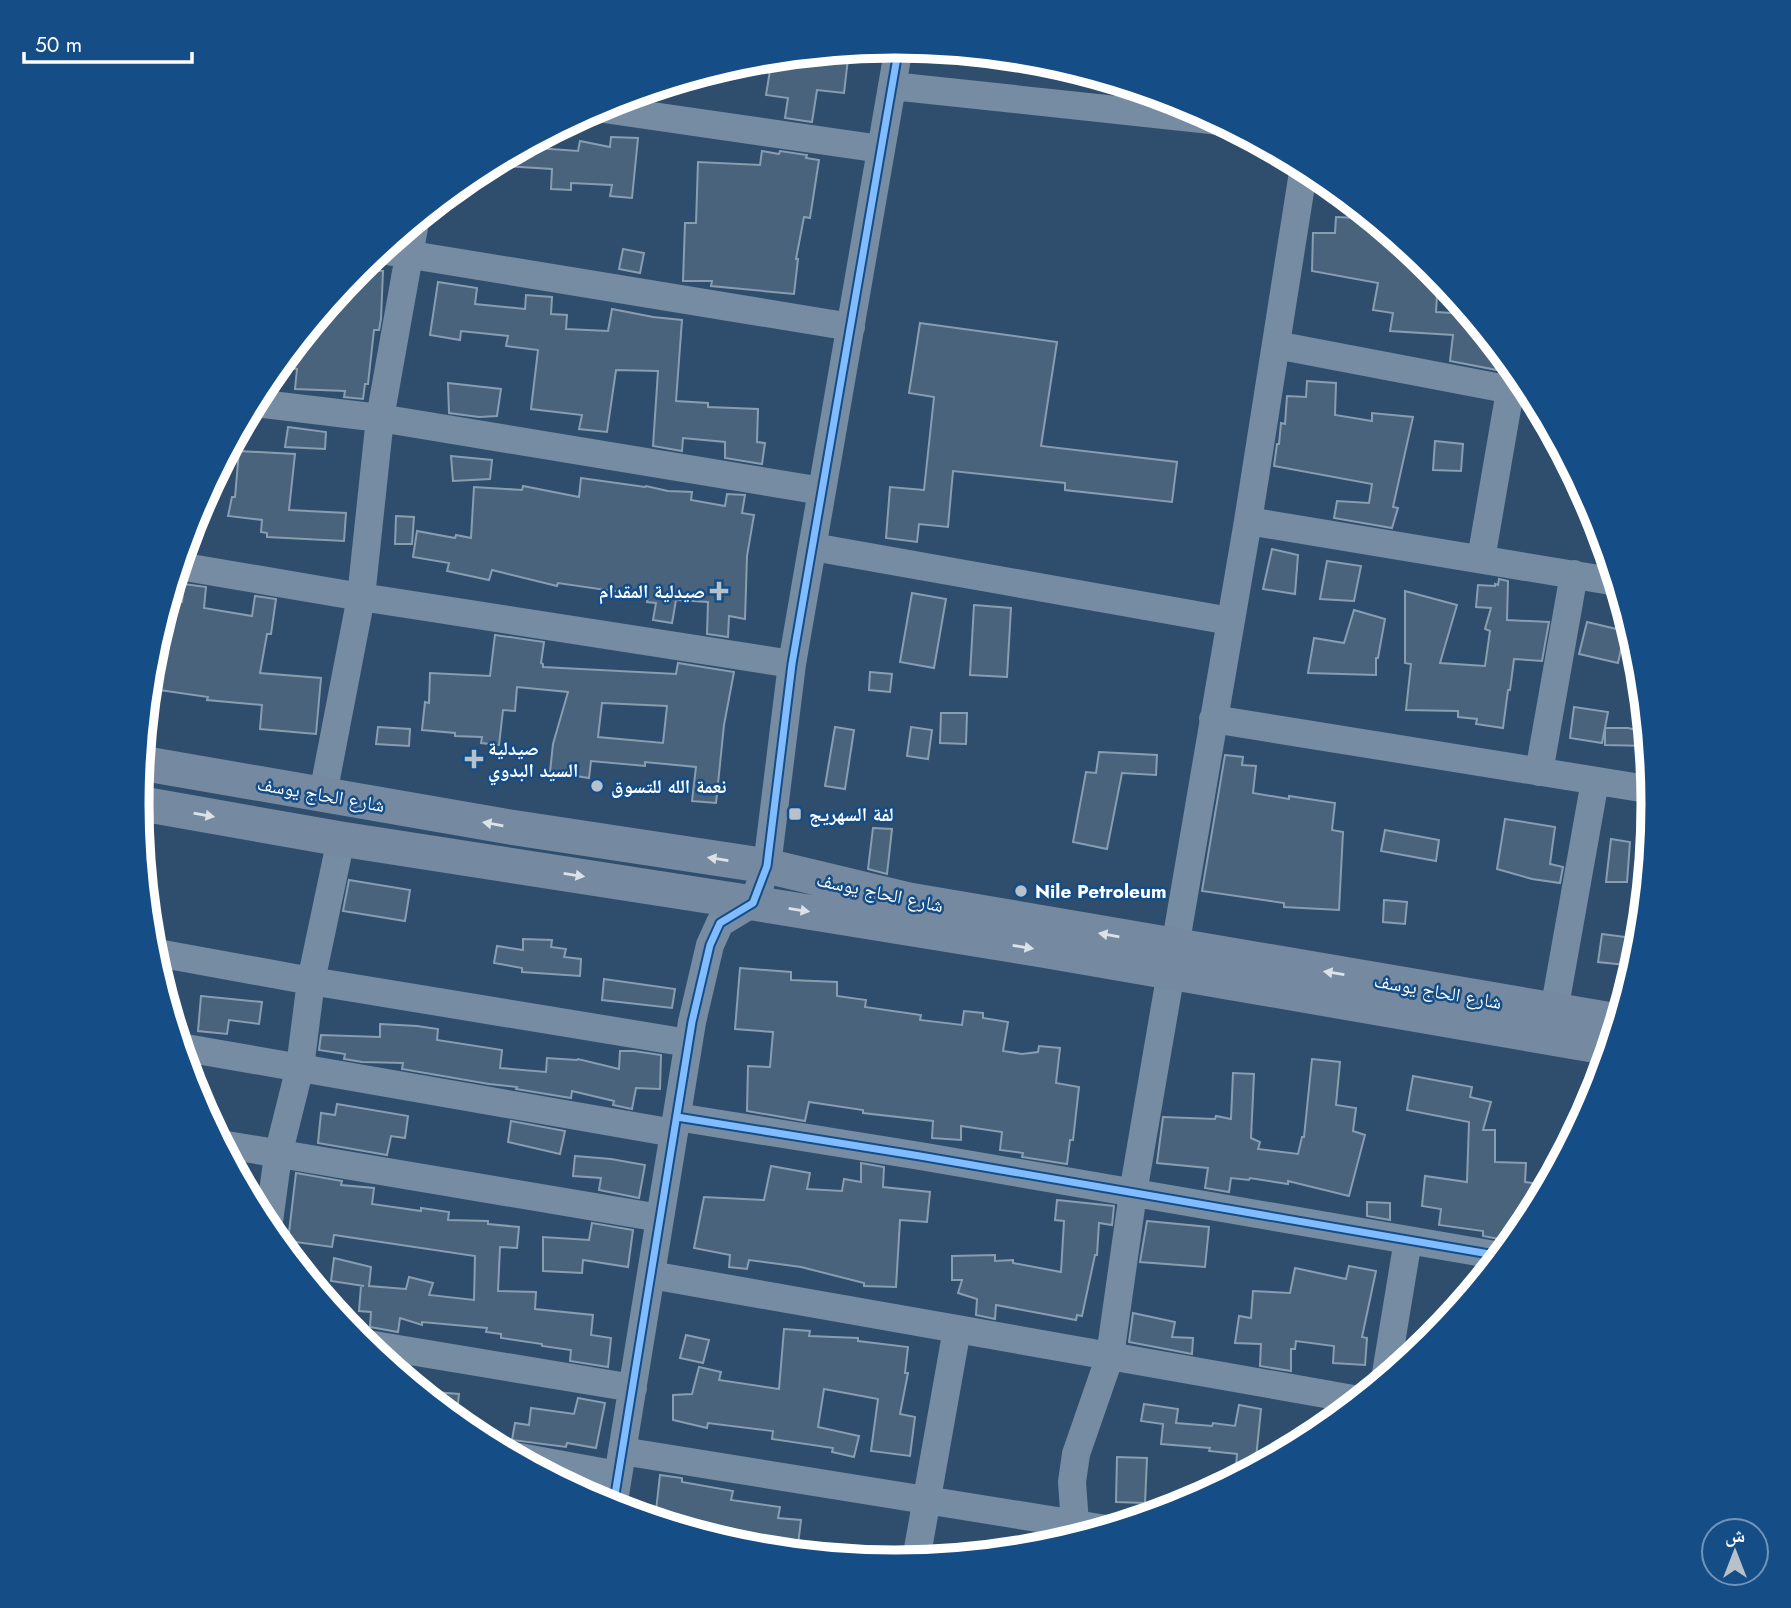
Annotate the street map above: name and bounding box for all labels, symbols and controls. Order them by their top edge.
scale bar [24,21,192,65]
text: 50 m [35,30,82,60]
place label: صيدلية المقدام [599,578,705,605]
marker: صيدلية المقدام [711,583,727,599]
place label: صيدلية السيد البدوي [488,735,578,786]
marker: صيدلية السيد البدوي [466,751,482,767]
street label: شارع الحاج يوسف [255,770,387,819]
place label: نعمة الله للتسوق [611,773,726,800]
marker: نعمة الله للتسوق [589,778,605,794]
place label: لفة السهريج [809,801,894,828]
marker: لفة السهريج [787,806,803,822]
one-way arrow [193,809,215,820]
one-way arrow [482,818,504,829]
one-way arrow [707,853,729,864]
street label: شارع الحاج يوسف [814,866,946,919]
one-way arrow [563,870,585,881]
place label: Nile Petroleum [1035,878,1167,905]
marker: Nile Petroleum [1013,883,1029,899]
one-way arrow [788,905,810,916]
one-way arrow [1098,929,1120,940]
one-way arrow [1012,942,1034,953]
one-way arrow [1323,967,1345,978]
street label: شارع الحاج يوسف [1372,967,1504,1016]
north arrow [1700,1517,1770,1587]
text: ش [1725,1522,1745,1549]

